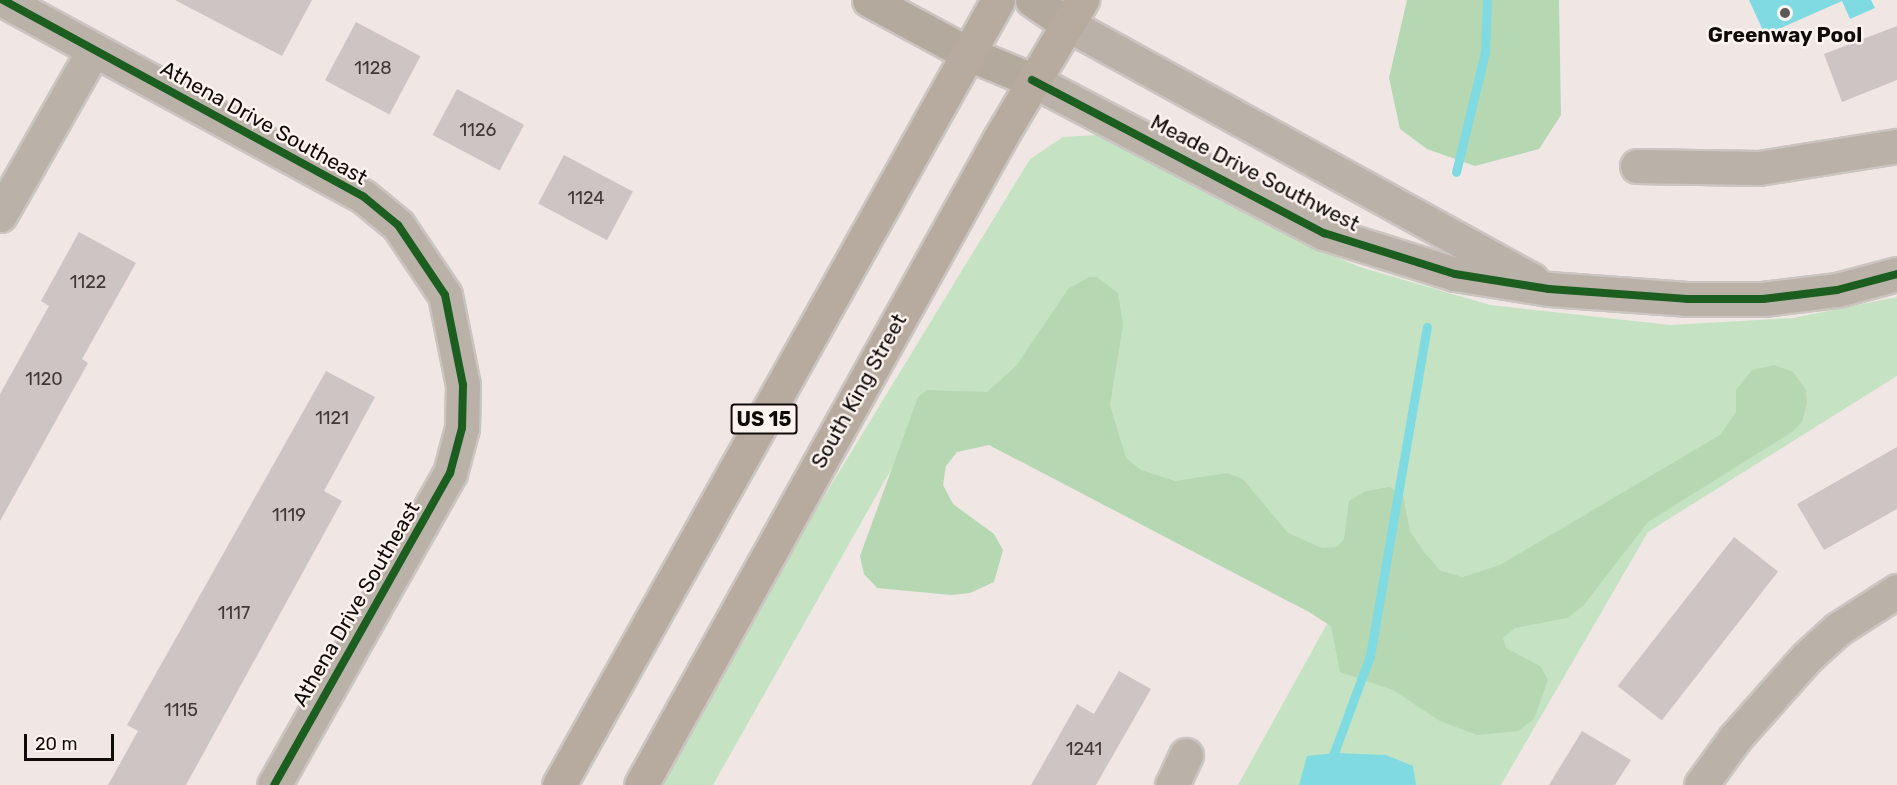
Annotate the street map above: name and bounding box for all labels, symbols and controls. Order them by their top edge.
marker: Greenway Pool [1778,6,1792,20]
place label: Greenway Pool [1708,22,1862,48]
street label: Athena Drive Southeast [156,56,372,190]
house number: 1128 [354,57,392,79]
street label: Meade Drive Southwest [1146,109,1364,237]
house number: 1126 [460,119,496,141]
house number: 1124 [568,187,604,209]
house number: 1122 [70,271,106,293]
street label: South King Street [806,309,912,473]
house number: 1120 [25,368,63,390]
road number: US 15 [730,402,798,436]
house number: 1121 [315,407,349,429]
street label: Athena Drive Southeast [287,497,425,711]
house number: 1119 [272,504,306,526]
house number: 1117 [218,602,250,624]
house number: 1115 [164,699,198,721]
scale bar [27,722,117,760]
text: 20 m [35,733,77,755]
house number: 1241 [1066,738,1102,760]

